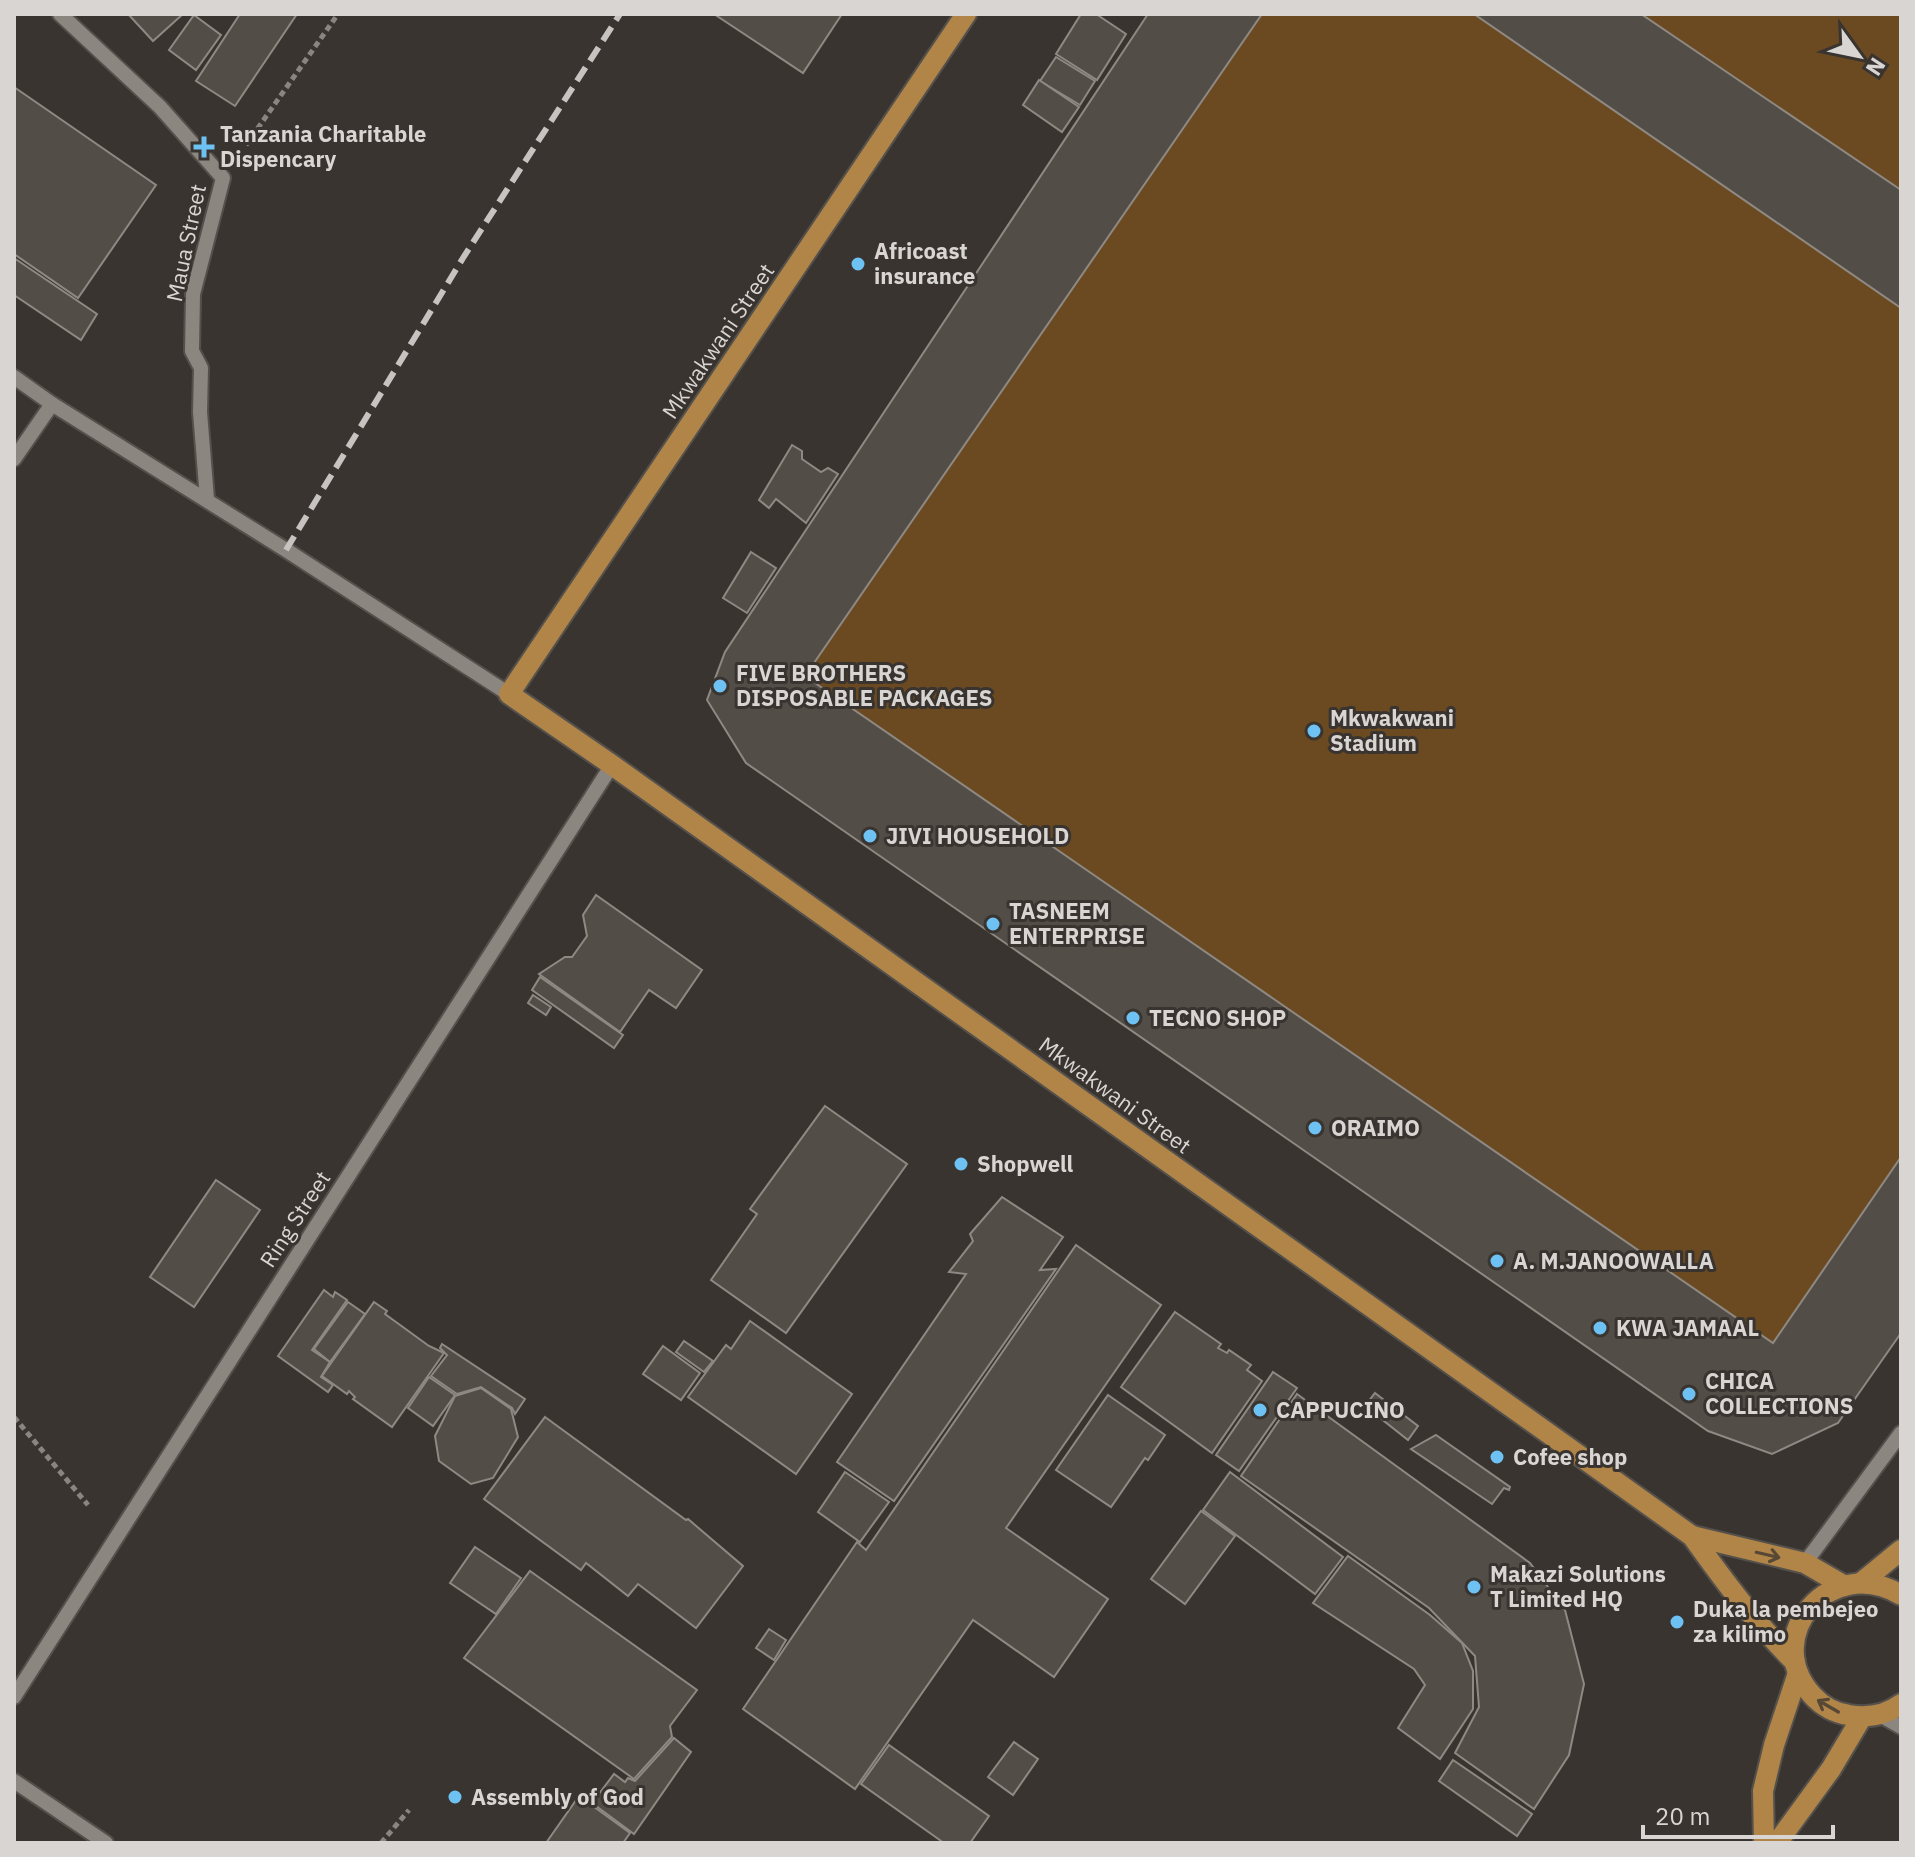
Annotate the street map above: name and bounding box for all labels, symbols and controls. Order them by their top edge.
north arrow [1819,16,1899,96]
text: N [1860,53,1893,82]
place label: Tanzania Charitable Dispencary [220,119,426,173]
marker: Tanzania Charitable Dispencary [195,138,213,156]
street label: Maua Street [159,181,212,304]
place label: Africoast insurance [874,236,975,290]
marker: Africoast insurance [849,255,867,273]
street label: Mkwakwani Street [655,257,780,424]
place label: FIVE BROTHERS DISPOSABLE PACKAGES [736,658,992,712]
marker: FIVE BROTHERS DISPOSABLE PACKAGES [711,677,729,695]
place label: Mkwakwani Stadium [1330,703,1454,757]
marker: Mkwakwani Stadium [1305,722,1323,740]
place label: JIVI HOUSEHOLD [886,821,1069,850]
marker: JIVI HOUSEHOLD [861,827,879,845]
place label: TASNEEM ENTERPRISE [1009,896,1145,950]
marker: TASNEEM ENTERPRISE [984,915,1002,933]
place label: TECNO SHOP [1149,1003,1286,1032]
marker: TECNO SHOP [1124,1009,1142,1027]
street label: Mkwakwani Street [1033,1030,1197,1160]
place label: ORAIMO [1331,1113,1420,1142]
marker: ORAIMO [1306,1119,1324,1137]
place label: Shopwell [977,1149,1074,1178]
marker: Shopwell [952,1155,970,1173]
street label: Ring Street [253,1165,336,1272]
place label: A. M.JANOOWALLA [1513,1246,1714,1275]
marker: A. M.JANOOWALLA [1488,1252,1506,1270]
place label: KWA JAMAAL [1616,1313,1759,1342]
marker: KWA JAMAAL [1591,1319,1609,1337]
place label: CHICA COLLECTIONS [1705,1366,1853,1420]
marker: CHICA COLLECTIONS [1680,1385,1698,1403]
place label: CAPPUCINO [1276,1395,1405,1424]
marker: CAPPUCINO [1251,1401,1269,1419]
place label: Cofee shop [1513,1442,1627,1471]
marker: Cofee shop [1488,1448,1506,1466]
one-way arrow [1755,1548,1780,1563]
place label: Makazi Solutions T Limited HQ [1490,1559,1666,1613]
marker: Makazi Solutions T Limited HQ [1465,1578,1483,1596]
place label: Duka la pembejeo za kilimo [1693,1594,1878,1648]
marker: Duka la pembejeo za kilimo [1668,1613,1686,1631]
one-way arrow [1817,1698,1840,1714]
place label: Assembly of God [471,1782,644,1811]
marker: Assembly of God [446,1788,464,1806]
scale bar [1643,1789,1833,1839]
text: 20 m [1655,1800,1710,1832]

